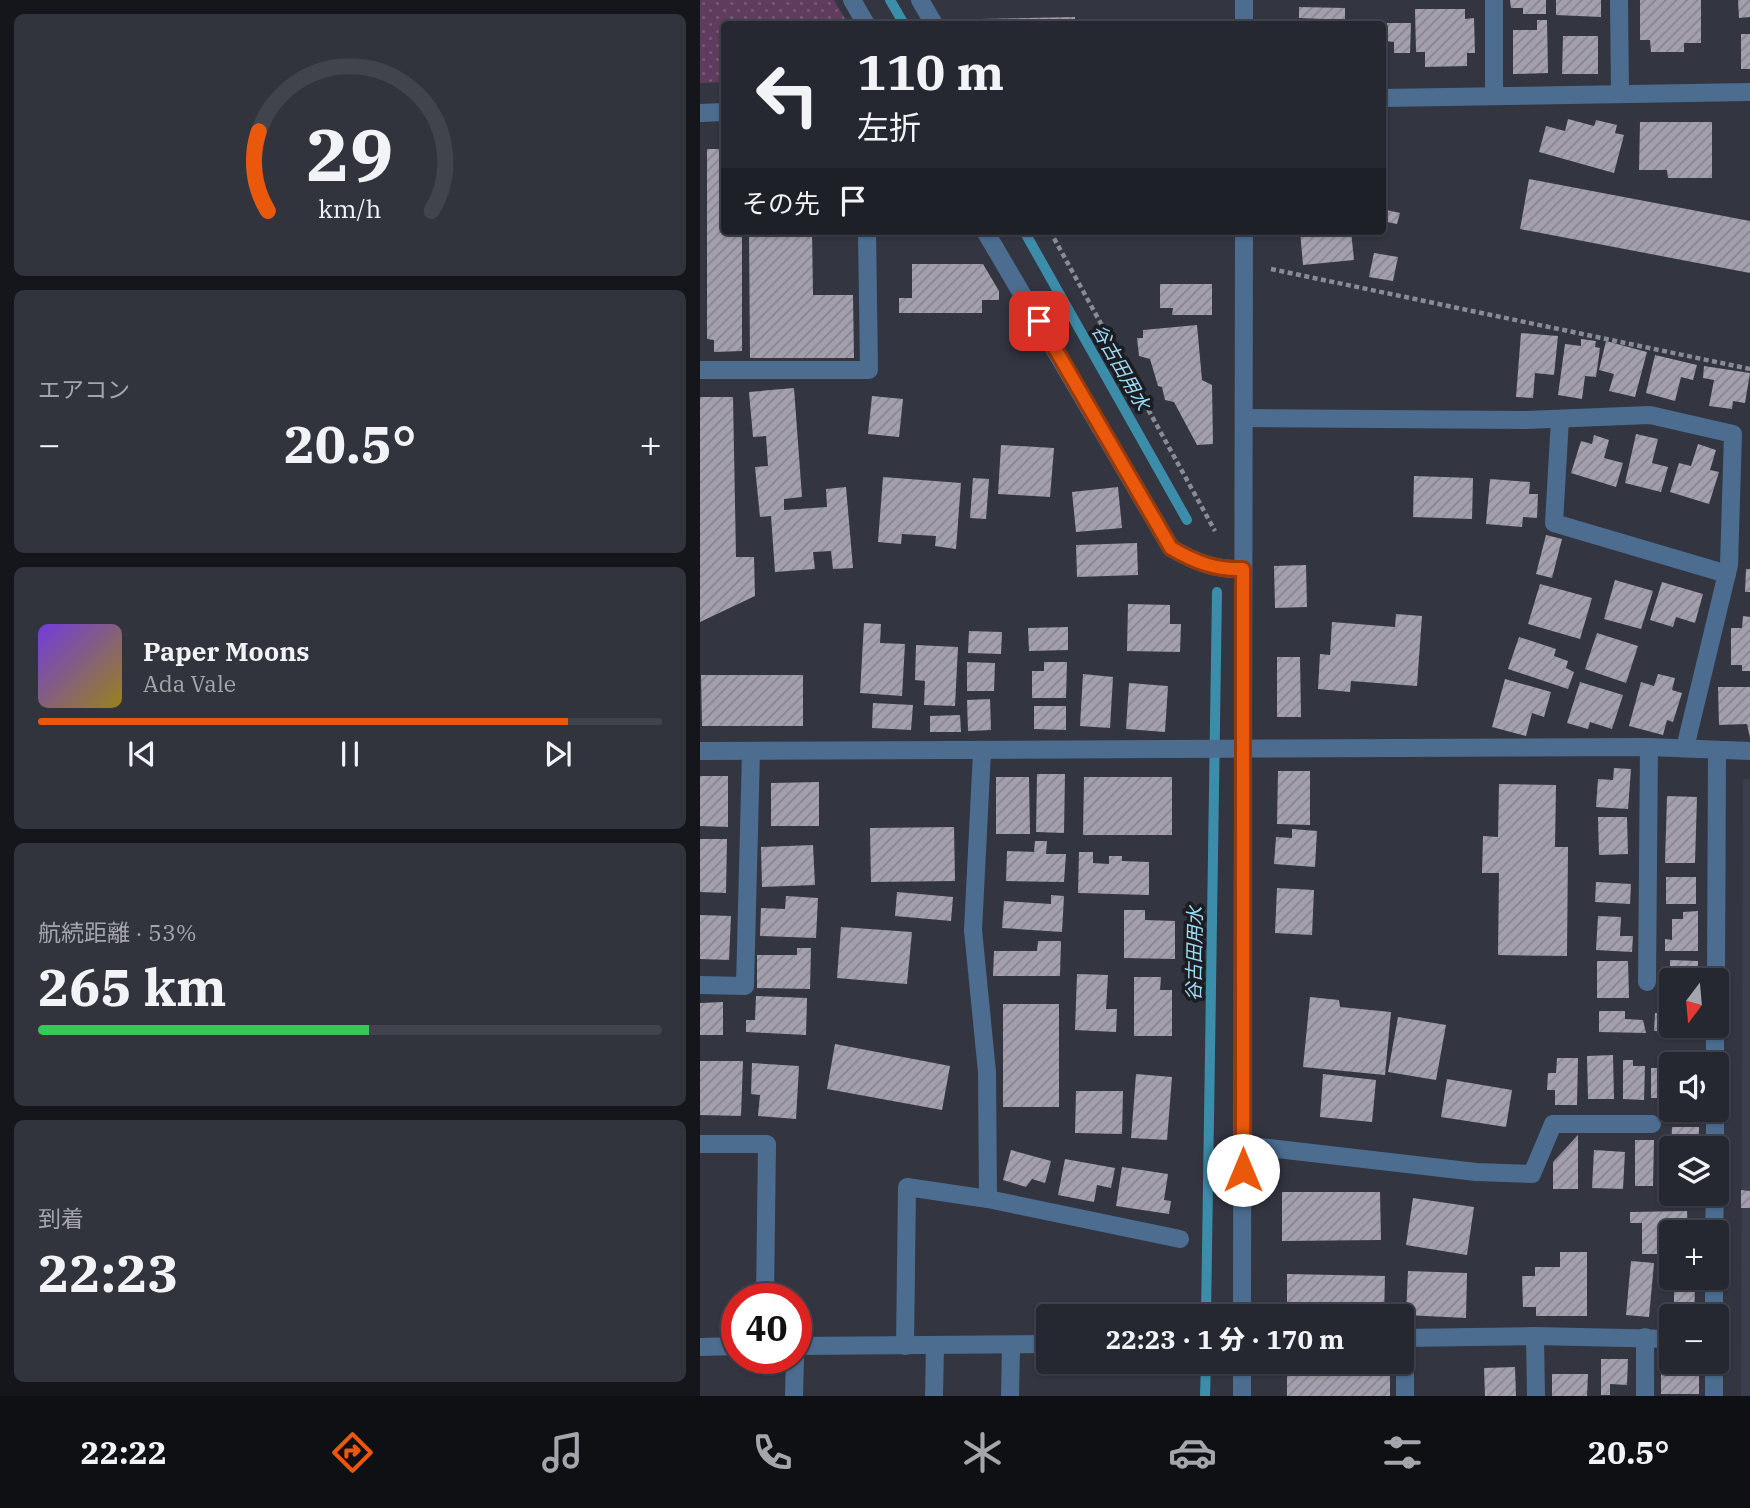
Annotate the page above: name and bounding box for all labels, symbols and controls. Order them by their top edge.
text: 110 m [857,40,1004,103]
icon: left [742,49,833,140]
text: 左折 [857,106,921,148]
text: 29 [306,107,394,202]
icon: arrive [834,182,872,220]
text: その先 [742,186,820,220]
text: km/h [318,192,382,225]
pin [1009,291,1069,351]
icon: arrive [1020,302,1058,340]
water label: 谷古田用水 [1087,320,1156,416]
text: エアコン [38,374,130,404]
text: 20.5° [284,410,416,477]
text: − [38,419,61,468]
text: + [639,419,662,468]
text: Paper Moons [143,634,310,668]
text: Ada Vale [143,668,236,698]
icon: previous [123,735,161,773]
icon: pause [331,735,369,773]
icon: next [539,735,577,773]
water label: 谷古田用水 [1181,904,1207,1002]
text: 航続距離 · 53% [38,917,197,947]
text: 265 km [38,953,227,1020]
north arrow [1659,968,1729,1038]
map controls [1659,968,1729,1374]
button: sound [1659,1052,1729,1122]
position arrow [1206,1133,1280,1207]
button: layers [1659,1136,1729,1206]
text: 到着 [38,1203,84,1233]
button: + [1659,1220,1729,1290]
text: 22:23 [38,1239,179,1306]
speed limit sign: 40 [721,1283,812,1374]
button: − [1659,1304,1729,1374]
text: 22:23 · 1 分 · 170 m [1106,1322,1344,1356]
icon: directions [328,1428,377,1477]
icon: music [538,1428,587,1477]
icon: phone [748,1428,797,1477]
icon: climate [958,1428,1007,1477]
icon: car [1168,1428,1217,1477]
icon: filters [1378,1428,1427,1477]
text: 22:22 [80,1431,167,1473]
text: 20.5° [1588,1431,1669,1473]

